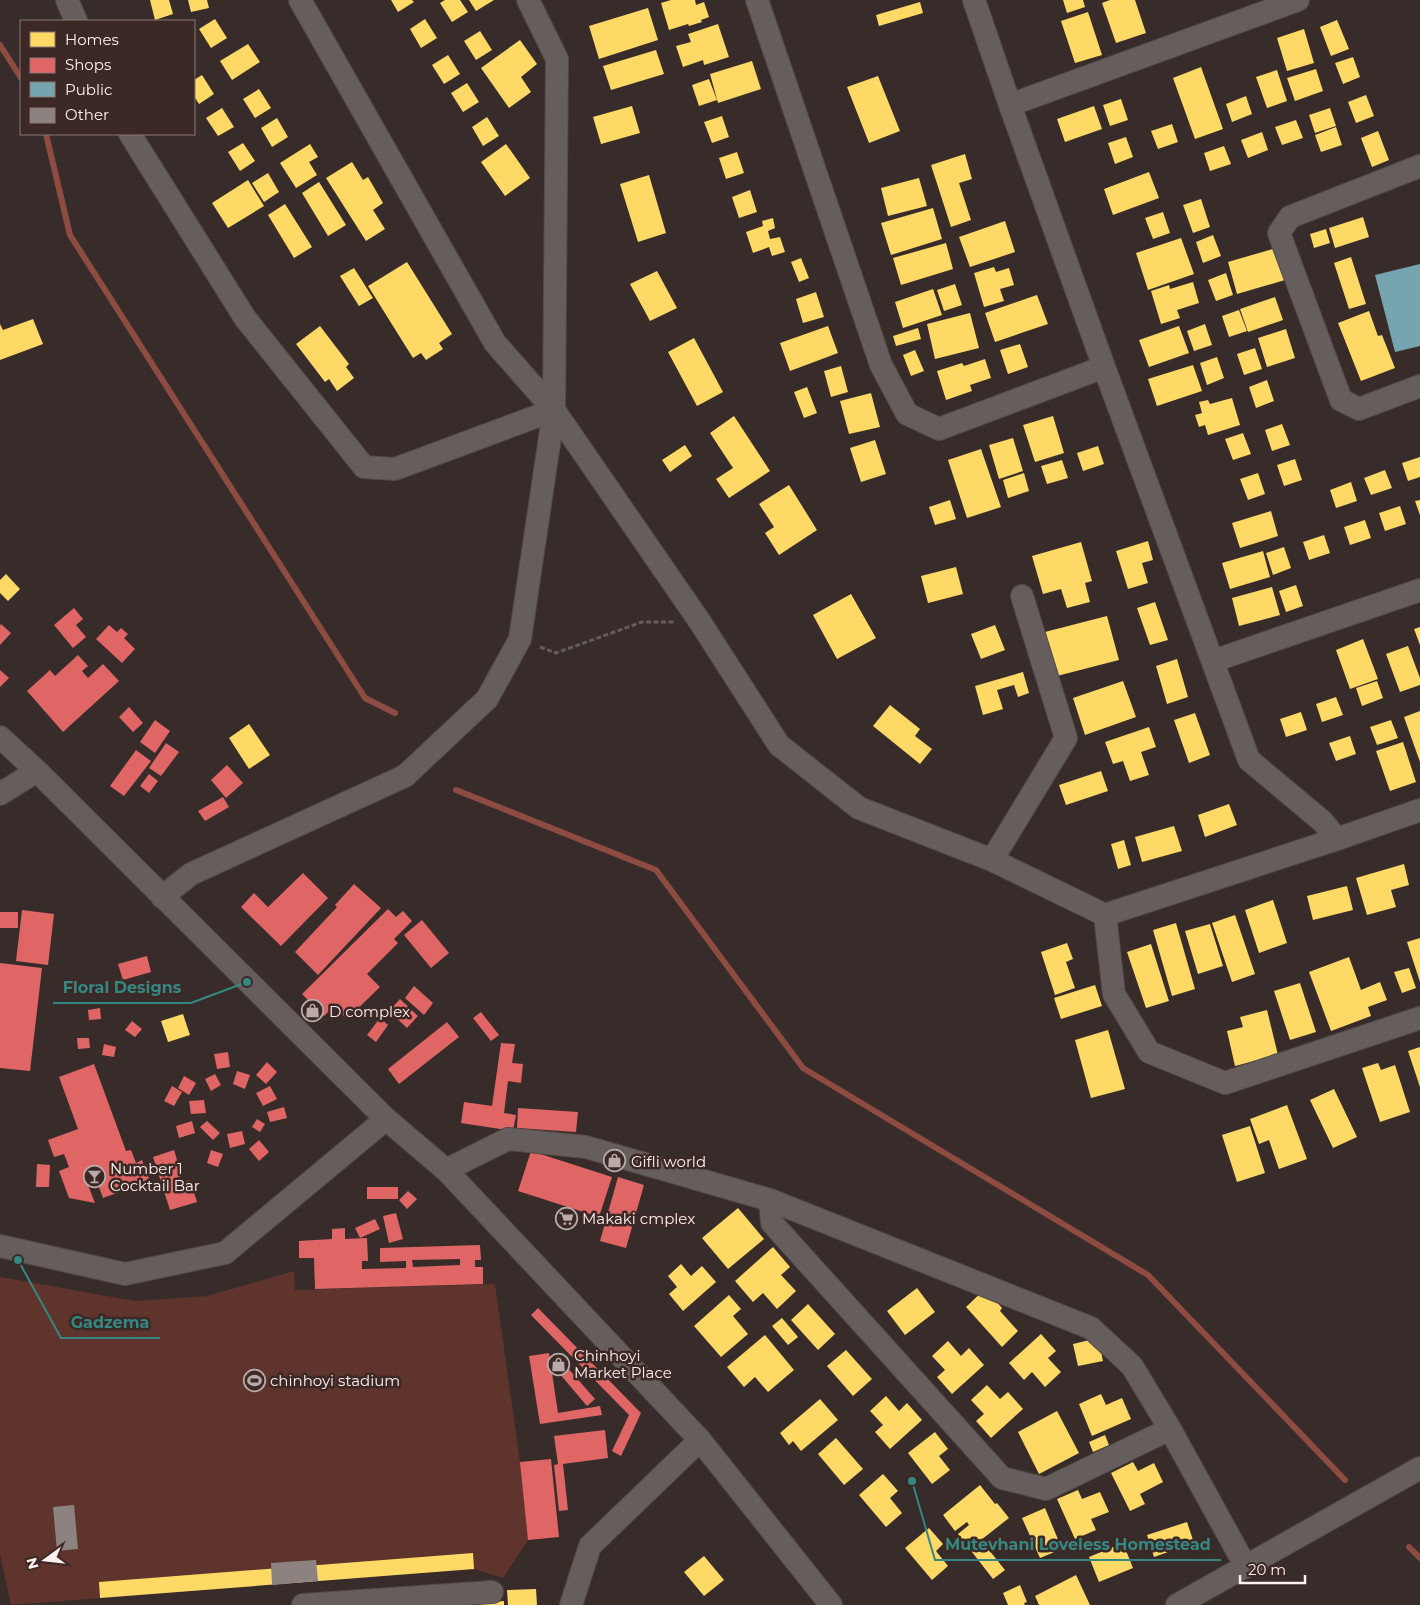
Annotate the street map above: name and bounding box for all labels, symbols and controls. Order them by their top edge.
legend [20,20,195,135]
text: Homes [65,30,119,49]
text: Shops [65,55,111,74]
text: Public [65,80,113,99]
text: Other [65,105,109,124]
callout: Floral Designs [53,972,191,1003]
text: Floral Designs [63,978,182,997]
shop icon: D complex [301,999,325,1023]
place label: D complex [329,1002,410,1021]
shop icon: Gifli world [603,1149,627,1173]
place label: Gifli world [631,1152,706,1171]
place label: Number 1 Cocktail Bar [110,1159,200,1195]
bar icon: Number 1 Cocktail Bar [82,1165,106,1189]
supermarket icon: Makaki cmplex [554,1206,578,1230]
place label: Makaki cmplex [582,1209,695,1228]
callout: Gadzema [61,1307,160,1338]
text: Gadzema [71,1313,149,1332]
place label: Chinhoyi Market Place [574,1346,672,1382]
shop icon: Chinhoyi Market Place [546,1352,570,1376]
sports icon: chinhoyi stadium [242,1368,266,1392]
place label: chinhoyi stadium [270,1371,400,1390]
callout: Mutevhani Loveless Homestead [935,1529,1221,1560]
north arrow [20,1535,70,1585]
text: Mutevhani Loveless Homestead [945,1535,1211,1554]
scale bar [1240,1552,1305,1584]
text: N [22,1556,43,1571]
text: 20 m [1248,1560,1286,1579]

